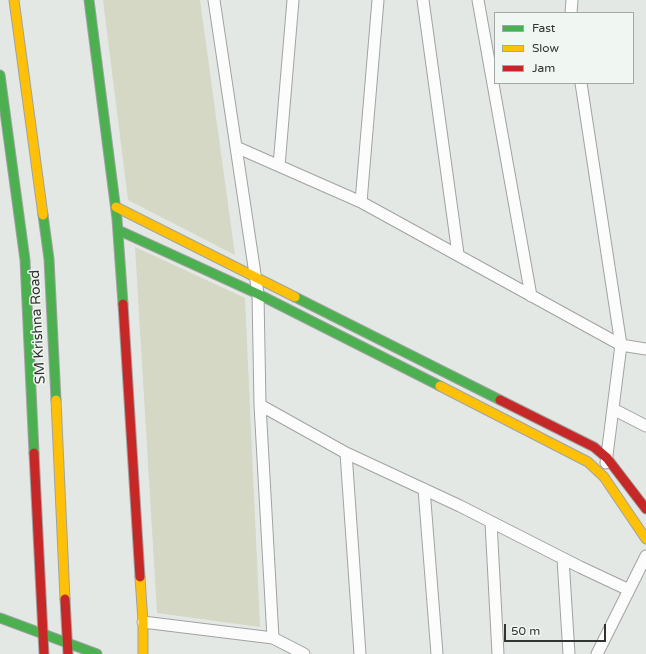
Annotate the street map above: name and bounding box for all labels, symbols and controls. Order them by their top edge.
legend [494,12,634,84]
text: Fast [532,21,555,35]
text: Slow [532,41,559,55]
text: Jam [532,61,555,75]
street label: SM Krishna Road [27,269,49,385]
scale bar [506,616,608,642]
text: 50 m [511,624,540,638]

